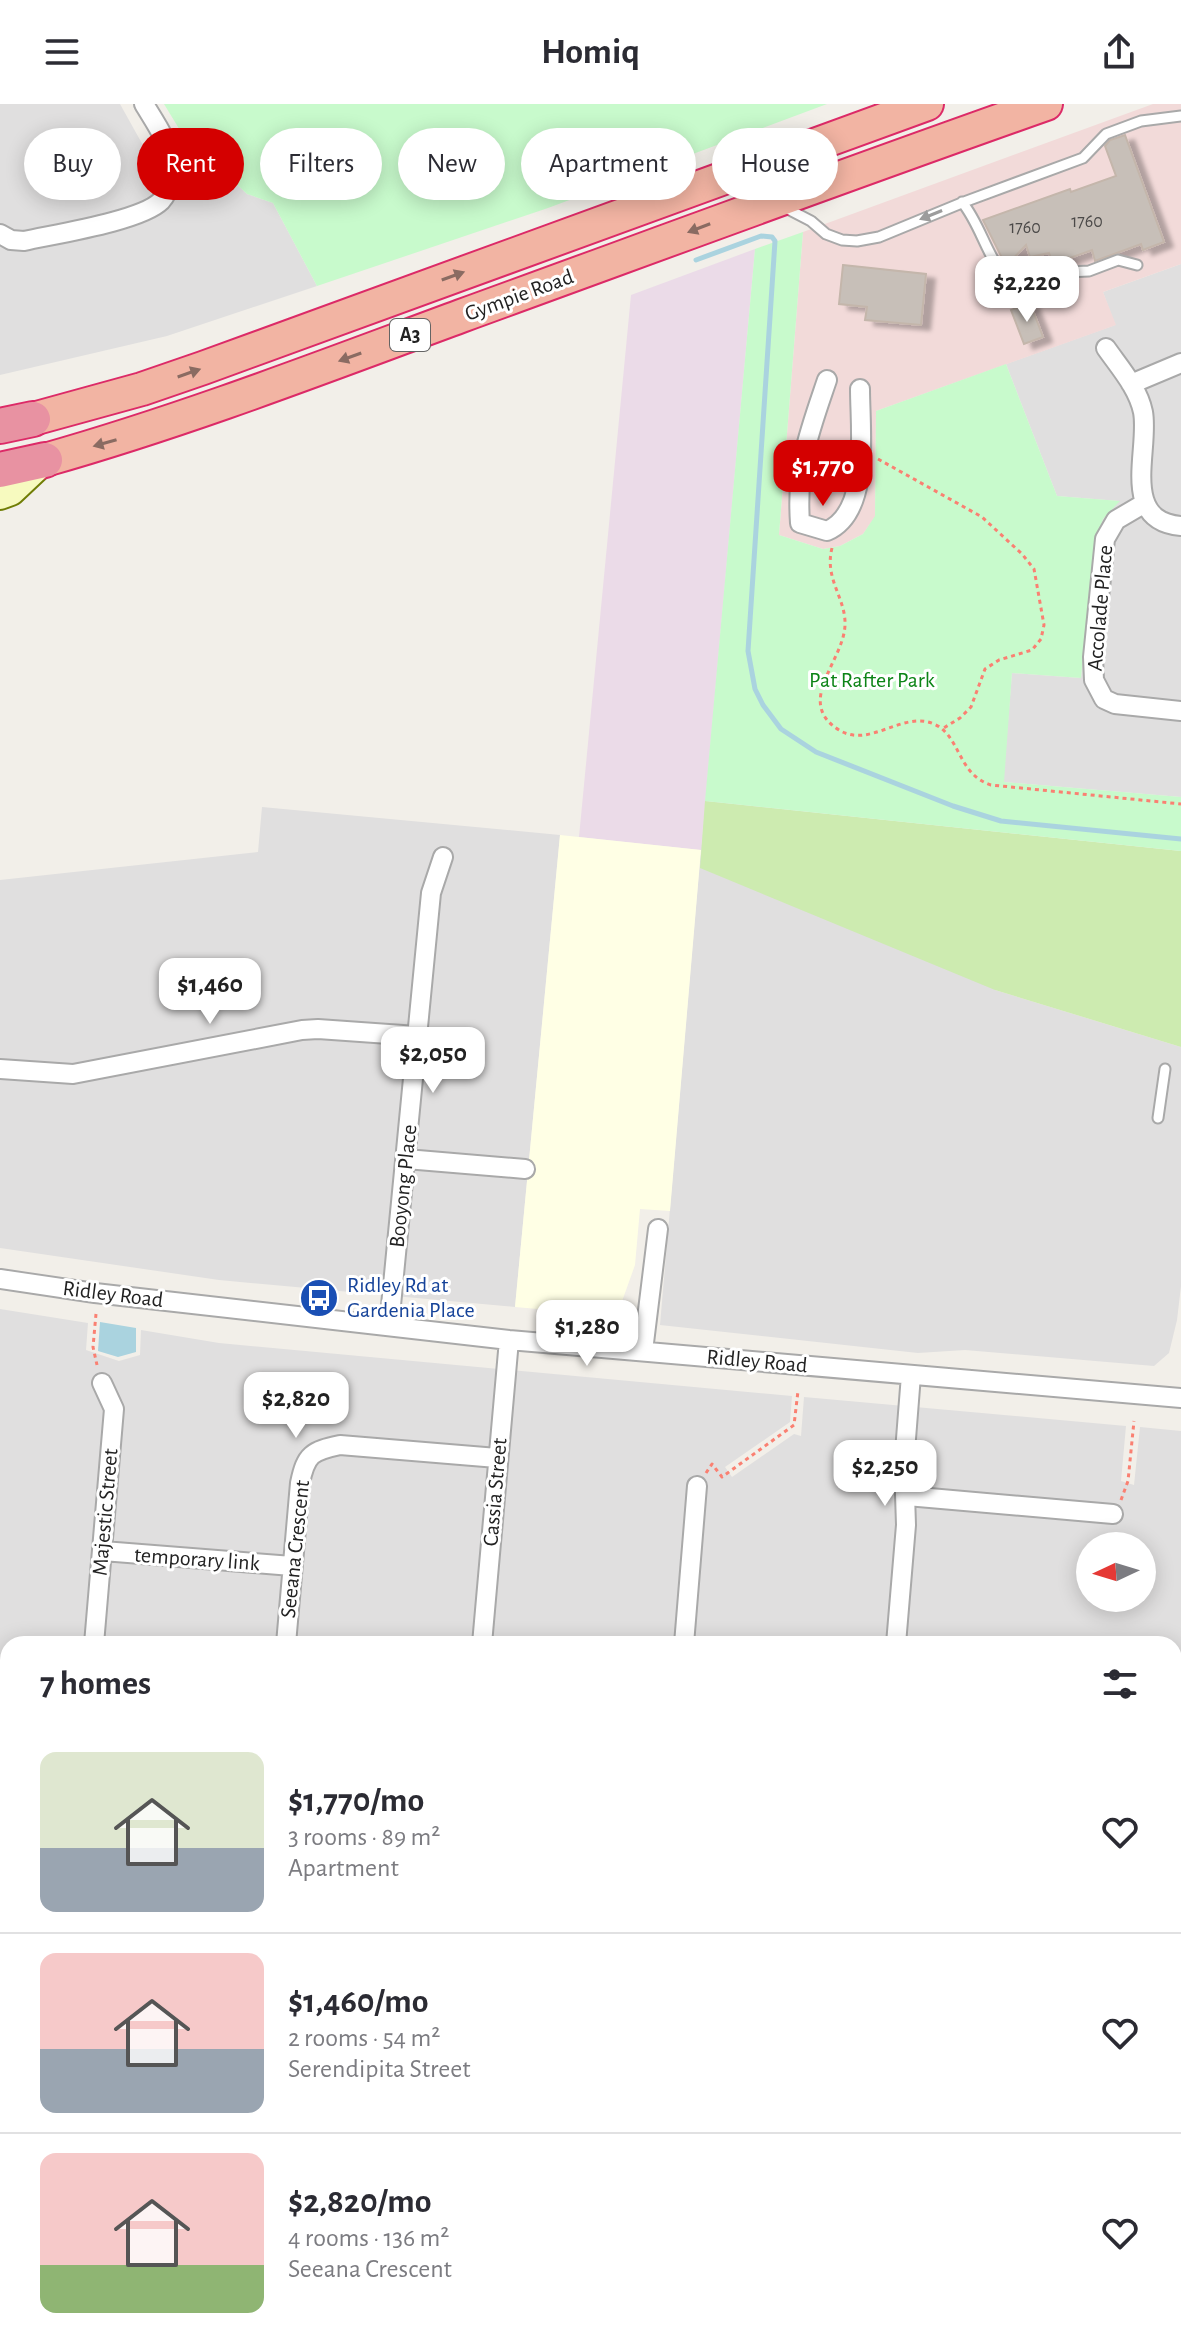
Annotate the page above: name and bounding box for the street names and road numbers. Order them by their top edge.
street label: Gympie Road [462,265,576,325]
road number: A3 [390,319,430,351]
street label: Accolade Place [1084,544,1116,672]
street label: Booyong Place [386,1123,420,1249]
street label: Ridley Road [61,1277,165,1311]
street label: Ridley Road [706,1346,808,1376]
street label: Cassia Street [479,1437,511,1547]
street label: Majestic Street [88,1447,122,1577]
street label: Seeana Crescent [277,1479,313,1619]
street label: temporary link [134,1544,260,1574]

